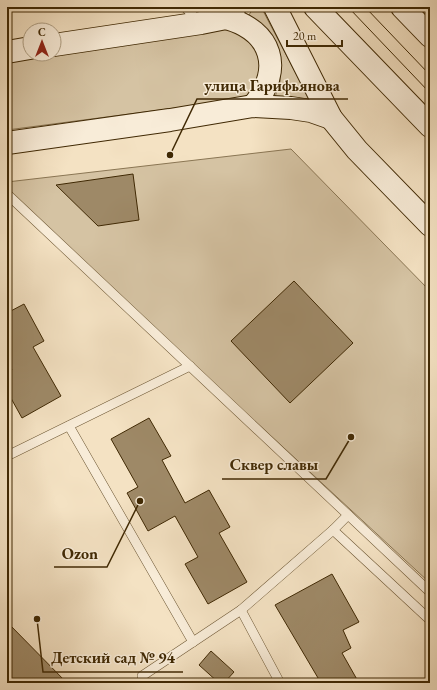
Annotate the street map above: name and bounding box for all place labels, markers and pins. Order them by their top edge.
callout: улица Гарифьянова [197,71,348,99]
callout: Сквер славы [222,451,326,479]
callout: Ozon [54,539,107,567]
callout: Детский сад № 94 [43,644,183,672]

